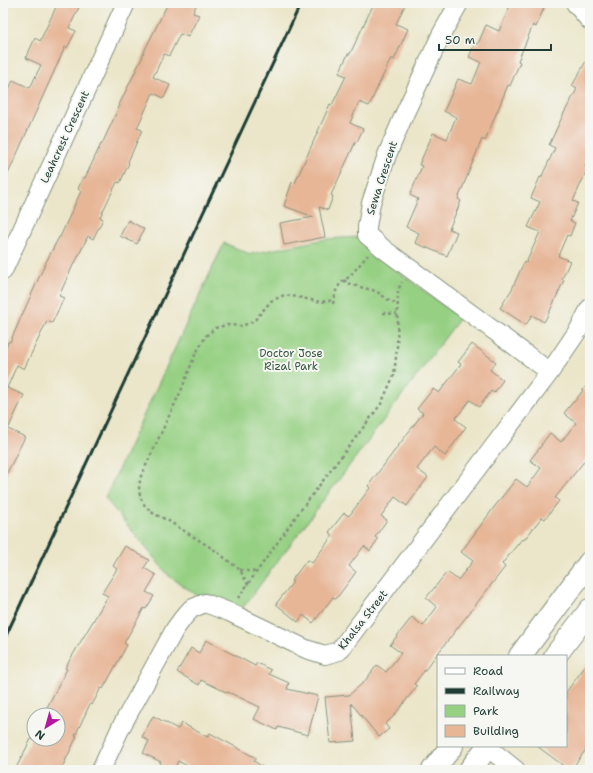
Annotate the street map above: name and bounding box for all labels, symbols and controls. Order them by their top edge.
scale bar [439,26,551,52]
text: 50 m [445,32,475,48]
street label: Leahcrest Crescent [37,88,93,186]
street label: Sewa Crescent [363,139,401,217]
park label: Doctor Jose Rizal Park [259,346,323,374]
street label: Khalsa Street [335,587,391,653]
legend [437,655,567,747]
text: Road [473,663,504,679]
text: Railway [473,683,520,699]
text: Park [473,703,499,719]
north arrow [26,707,66,747]
text: Building [473,723,519,739]
text: N [32,726,48,743]

